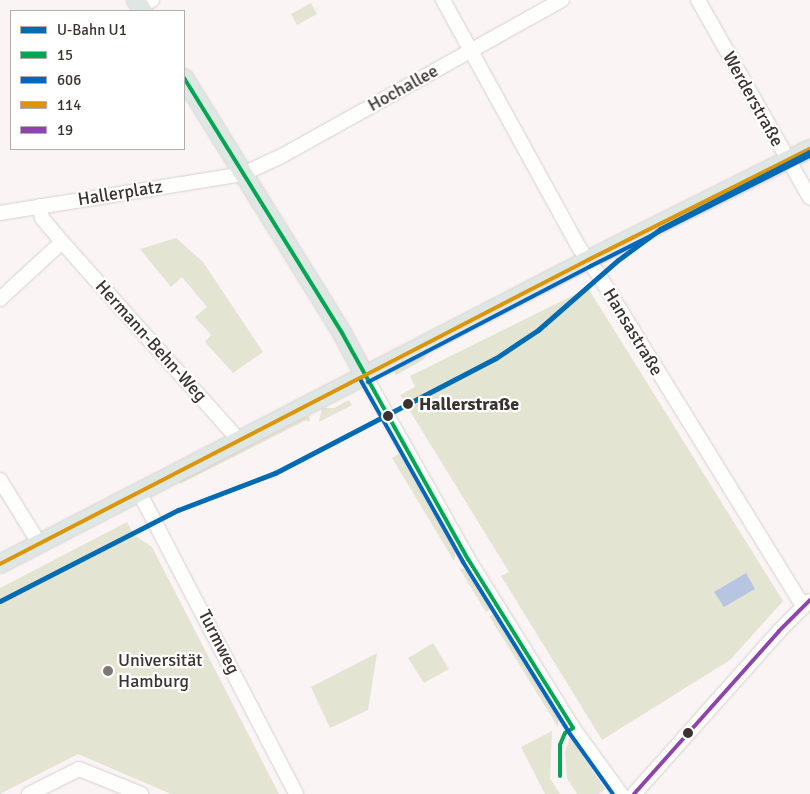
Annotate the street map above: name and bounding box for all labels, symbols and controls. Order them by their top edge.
legend [10,10,185,150]
text: U-Bahn U1 [57,21,127,39]
text: 15 [57,46,73,64]
street label: Werderstraße [718,48,788,150]
street label: Hochallee [364,60,442,116]
text: 606 [57,71,81,89]
text: 114 [57,96,81,114]
text: 19 [57,121,73,139]
street label: Hallerplatz [76,176,164,210]
street label: Hermann-Behn-Weg [91,276,211,406]
street label: Hansastraße [598,284,668,380]
place label: Hallerstraße [419,393,519,415]
marker: Hallerstraße [401,397,415,411]
unlabelled marker [383,411,393,421]
street label: Turmweg [194,606,244,678]
place label: Universität Hamburg [118,650,202,692]
marker: Universität Hamburg [102,665,114,677]
unlabelled marker [683,728,693,738]

